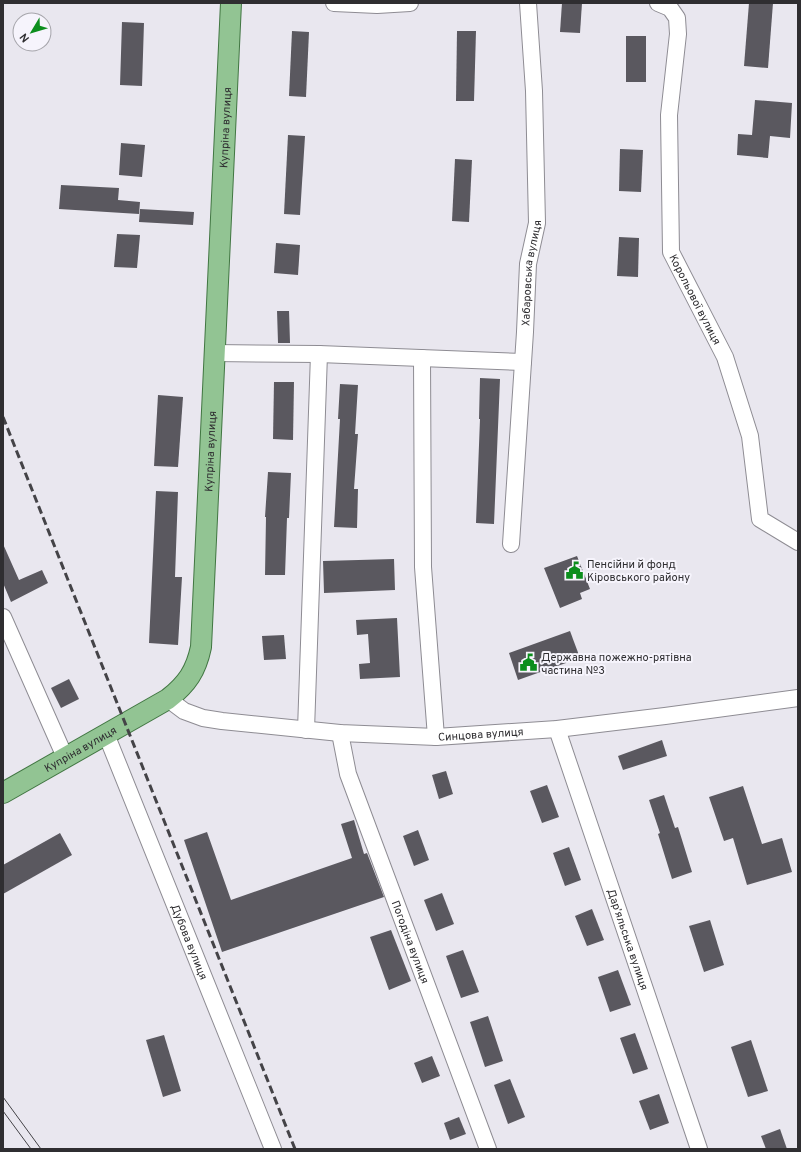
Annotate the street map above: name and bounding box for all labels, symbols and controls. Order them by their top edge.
north arrow [12,12,52,52]
text: N [17,30,33,45]
street label: Купріна вулиця [217,87,235,168]
street label: Хабаровська вулиця [519,220,545,326]
street label: Корольової вулиця [665,252,724,348]
street label: Купріна вулиця [202,410,220,492]
place label: Пенсійни й фонд Кіровського району [587,558,690,585]
public building icon: Пенсійни й фонд Кіровського району [564,560,584,580]
place label: Державна пожежно-рятівна частина №3 [541,651,692,678]
public building icon: Державна пожежно-рятівна частина №3 [518,653,538,673]
street label: Купріна вулиця [42,724,120,776]
street label: Синцова вулиця [438,725,524,745]
street label: Дар’яльська вулиця [603,887,651,992]
street label: Погодіна вулиця [388,899,432,986]
street label: Дубова вулиця [167,902,210,982]

